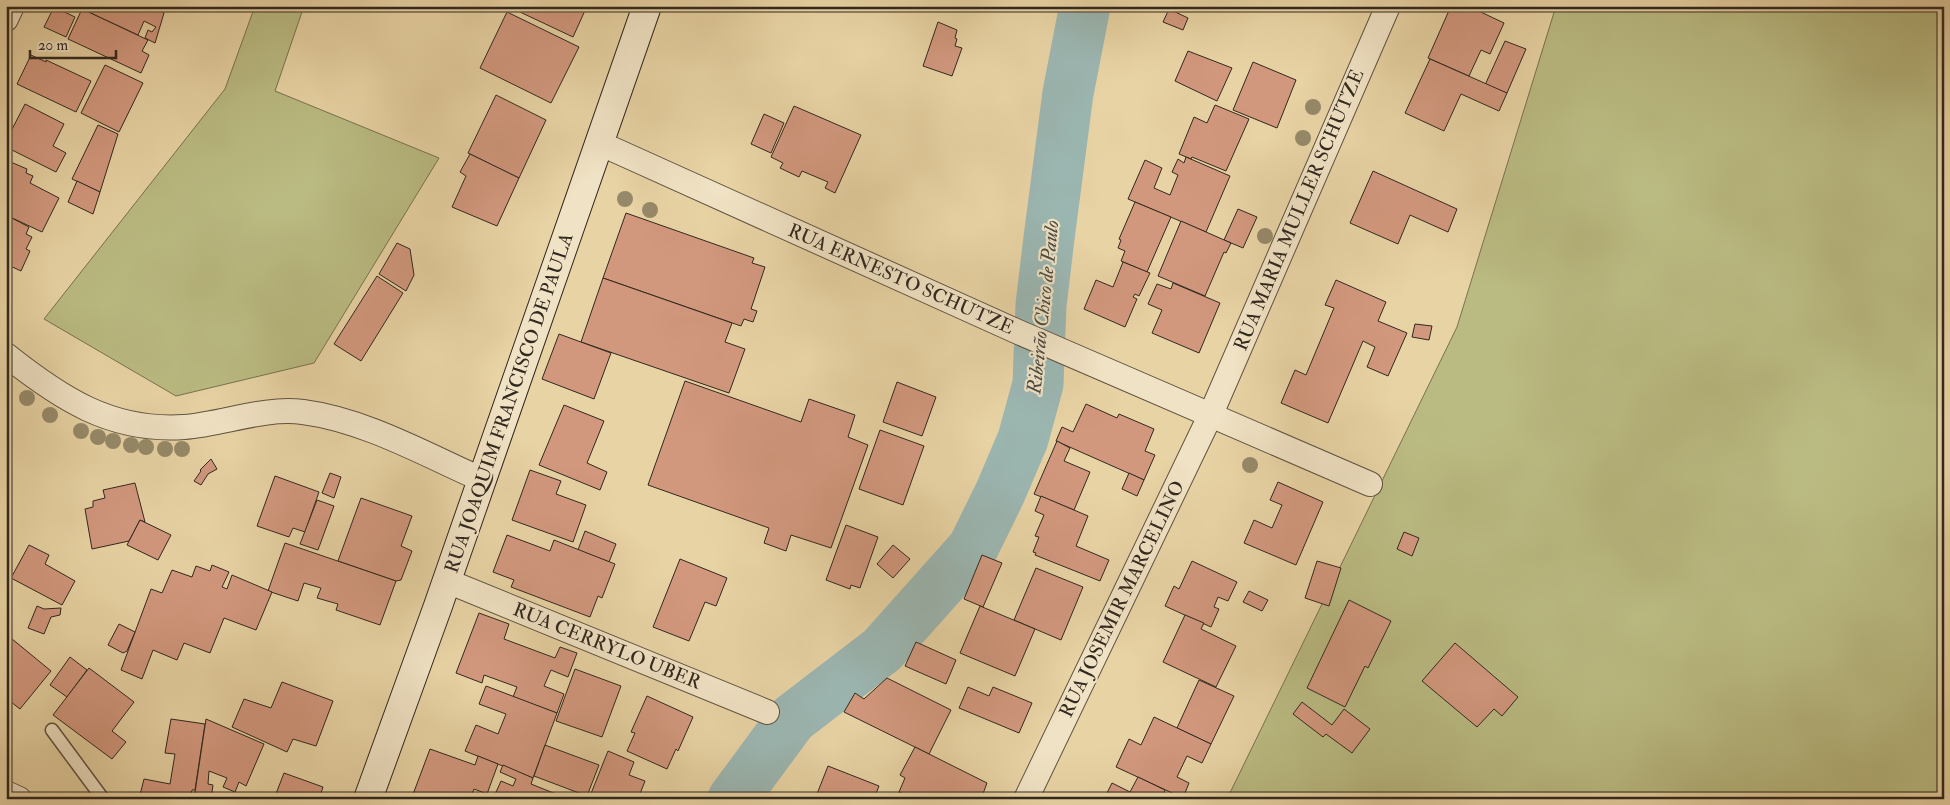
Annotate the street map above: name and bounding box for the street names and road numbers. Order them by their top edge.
street label: RUA MARIA MULLER SCHUTZE [1229,65,1369,354]
street label: RUA ERNESTO SCHUTZE [784,218,1018,340]
street label: RUA JOAQUIM FRANCISCO DE PAULA [439,230,579,576]
street label: RUA JOSEMIR MARCELINO [1054,477,1190,721]
street label: RUA CERRYLO UBER [509,597,705,695]

